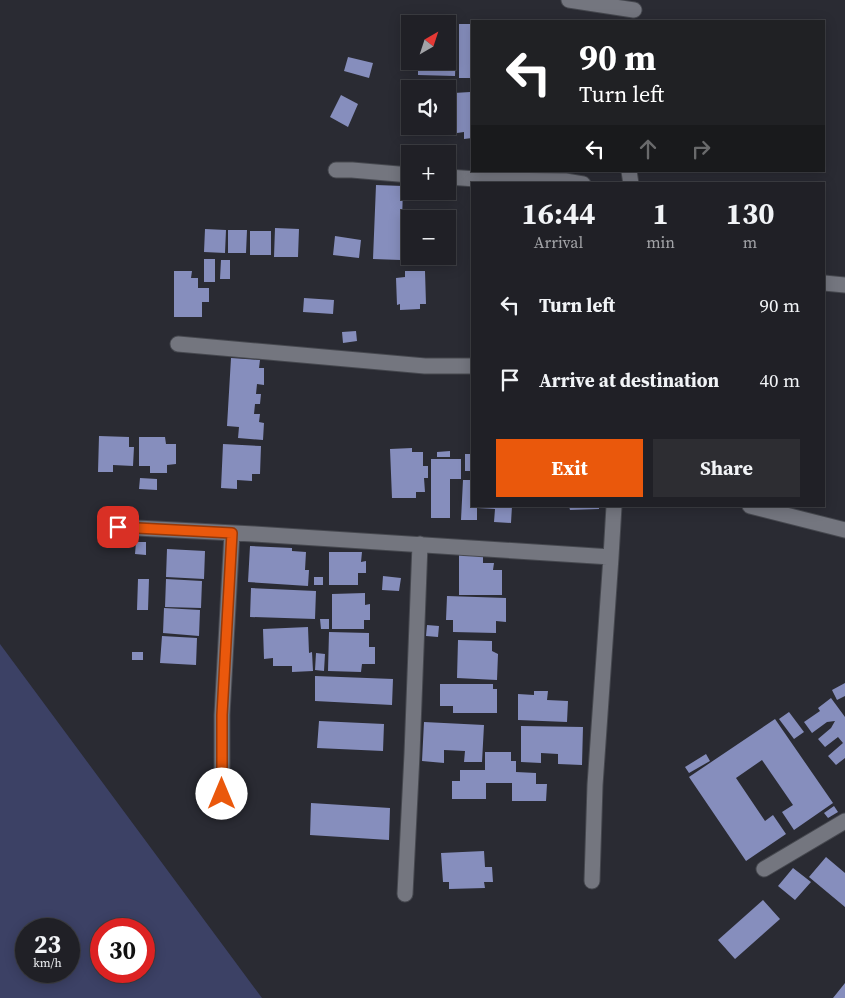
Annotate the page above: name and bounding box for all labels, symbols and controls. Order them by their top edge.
north arrow [401,15,456,70]
map controls [401,15,456,265]
text: 90 m [579,34,656,82]
icon: left [496,40,561,105]
text: Turn left [579,79,664,109]
button: sound [401,80,456,135]
icon: left [581,135,609,163]
icon: ahead [634,135,662,163]
icon: right [687,135,715,163]
button: + [401,145,456,200]
text: 16:44 [522,193,596,234]
text: 1 [652,193,669,234]
text: 130 [726,193,774,234]
button: − [401,210,456,265]
text: Arrival [534,231,583,253]
text: min [646,231,675,253]
text: m [743,231,757,253]
icon: left [496,291,524,319]
text: Turn left [539,292,615,318]
text: 90 m [759,292,800,318]
icon: arrive [496,366,524,394]
text: Arrive at destination [539,367,719,393]
text: 40 m [759,367,800,393]
button: Exit [496,439,643,497]
button: Share [653,439,800,497]
pin [97,506,139,548]
icon: arrive [104,513,132,541]
position arrow [195,767,247,819]
speed limit sign: 30 [90,918,155,983]
text: 23 [34,927,61,961]
text: km/h [33,955,62,971]

